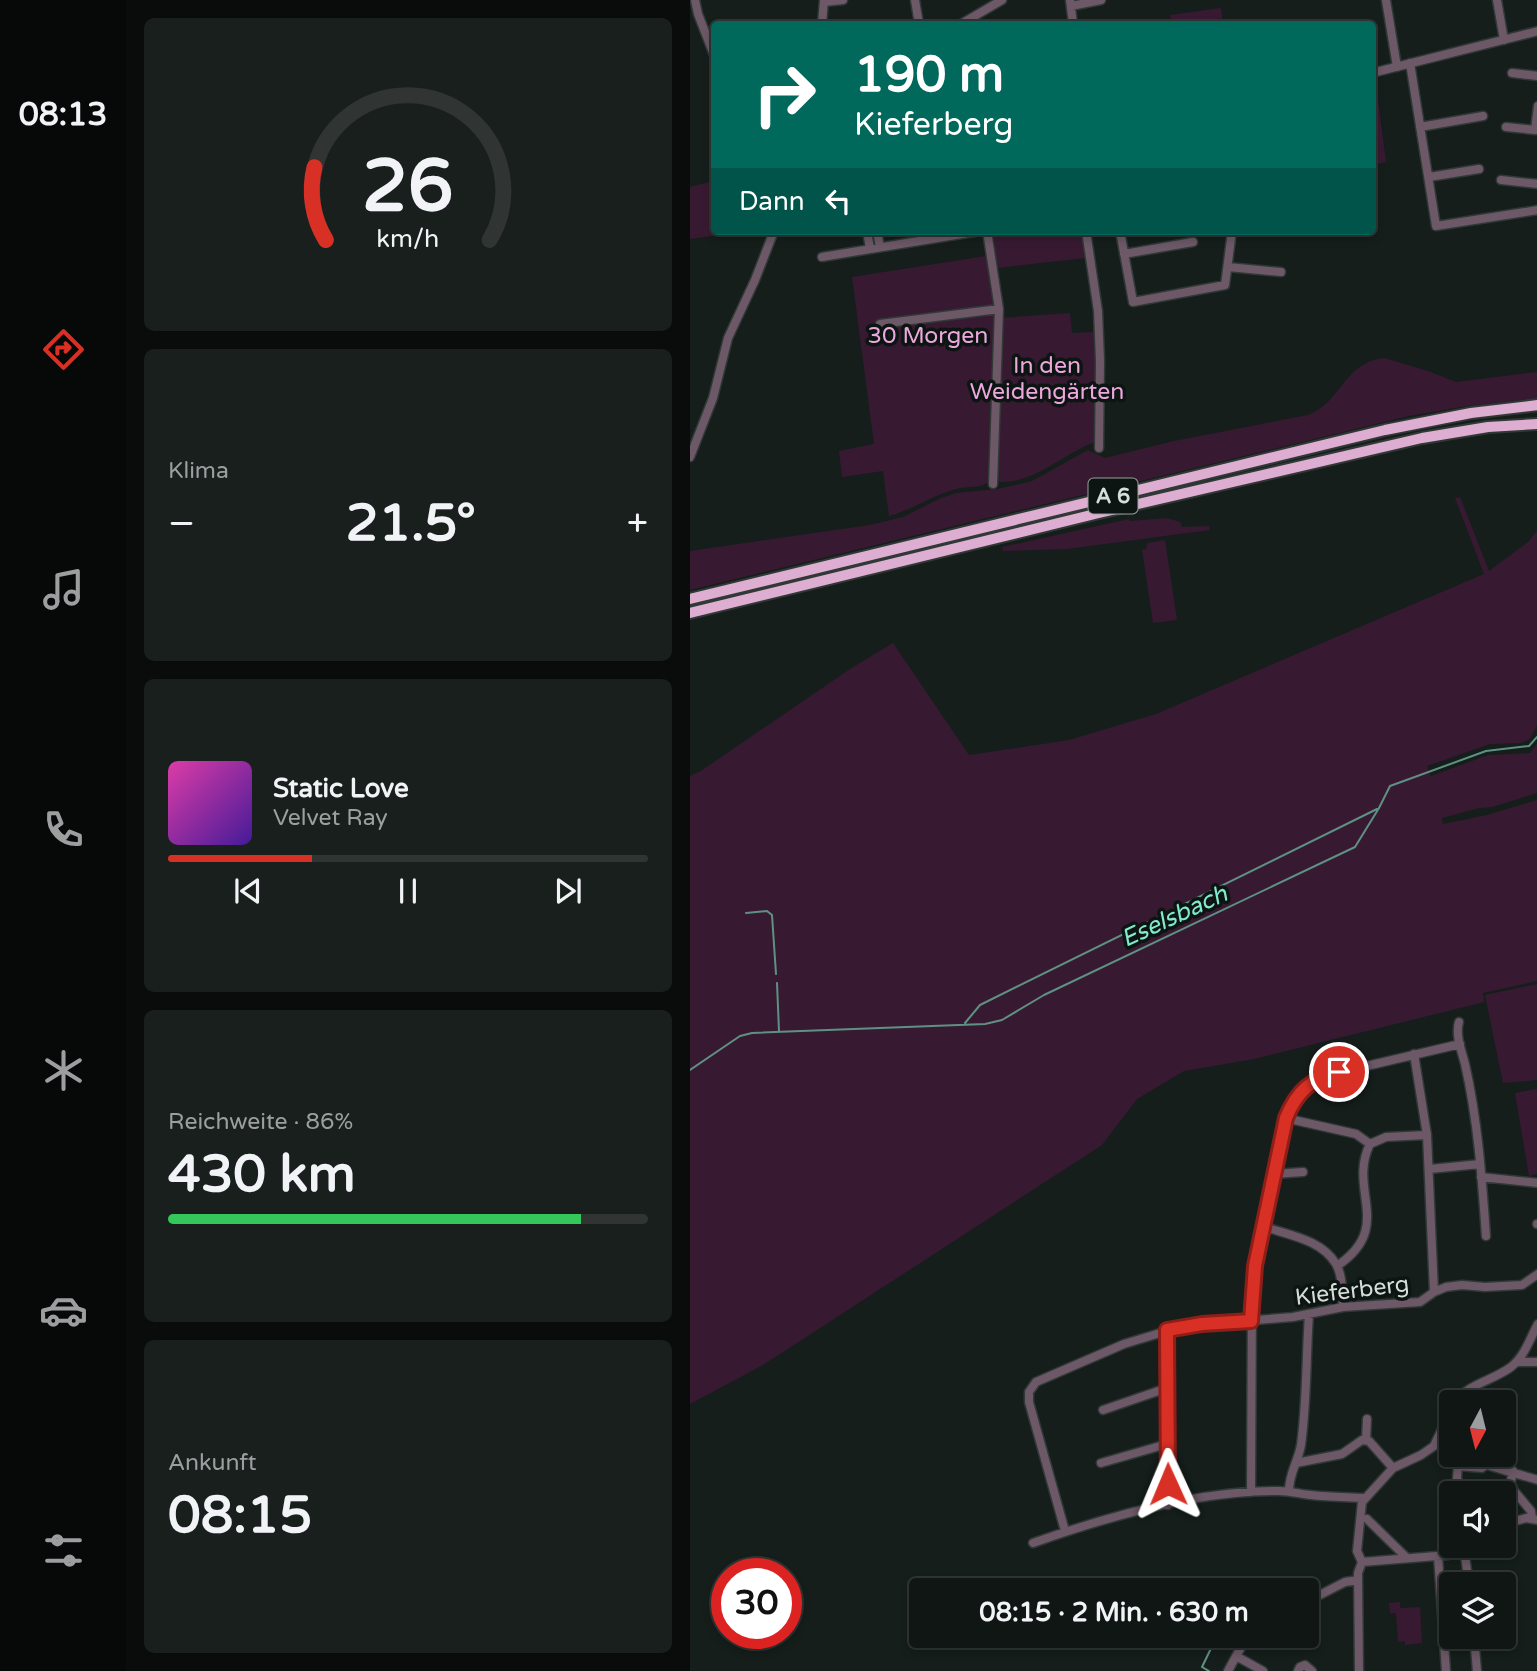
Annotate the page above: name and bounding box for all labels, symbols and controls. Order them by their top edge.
text: 190 m [854,46,1004,105]
icon: right [739,49,830,140]
text: 08:13 [19,96,107,134]
text: Kieferberg [854,106,1013,144]
text: 26 [362,144,454,232]
icon: left [819,182,857,220]
text: Dann [739,186,805,217]
text: km/h [377,224,439,254]
park label: 30 Morgen [868,322,988,350]
icon: directions [39,325,88,374]
park label: In den Weidengärten [970,352,1124,406]
text: Klima [168,457,229,485]
road number: A 6 [1088,478,1138,514]
text: 21.5° [346,492,476,555]
text: − [168,501,195,547]
text: + [627,501,648,547]
icon: music [39,565,88,614]
text: Static Love [273,773,409,804]
text: Velvet Ray [273,804,388,832]
icon: phone [39,805,88,854]
icon: previous [229,872,267,910]
icon: pause [389,872,427,910]
icon: next [549,872,587,910]
water label: Eselsbach [1117,879,1233,954]
pin [1309,1042,1369,1102]
icon: climate [39,1046,88,1095]
icon: arrive [1320,1053,1358,1091]
text: Reichweite · 86% [168,1108,353,1136]
text: 430 km [168,1143,356,1206]
street label: Kieferberg [1294,1270,1411,1312]
icon: car [39,1286,88,1335]
north arrow [1439,1390,1516,1466]
map controls [1439,1390,1516,1649]
position arrow [1131,1447,1205,1521]
text: Ankunft [168,1449,257,1477]
button: sound [1439,1481,1516,1558]
text: 08:15 [168,1484,312,1547]
icon: filters [39,1526,88,1575]
speed limit sign: 30 [711,1558,802,1649]
button: layers [1439,1572,1516,1649]
text: 08:15 · 2 Min. · 630 m [979,1597,1249,1628]

